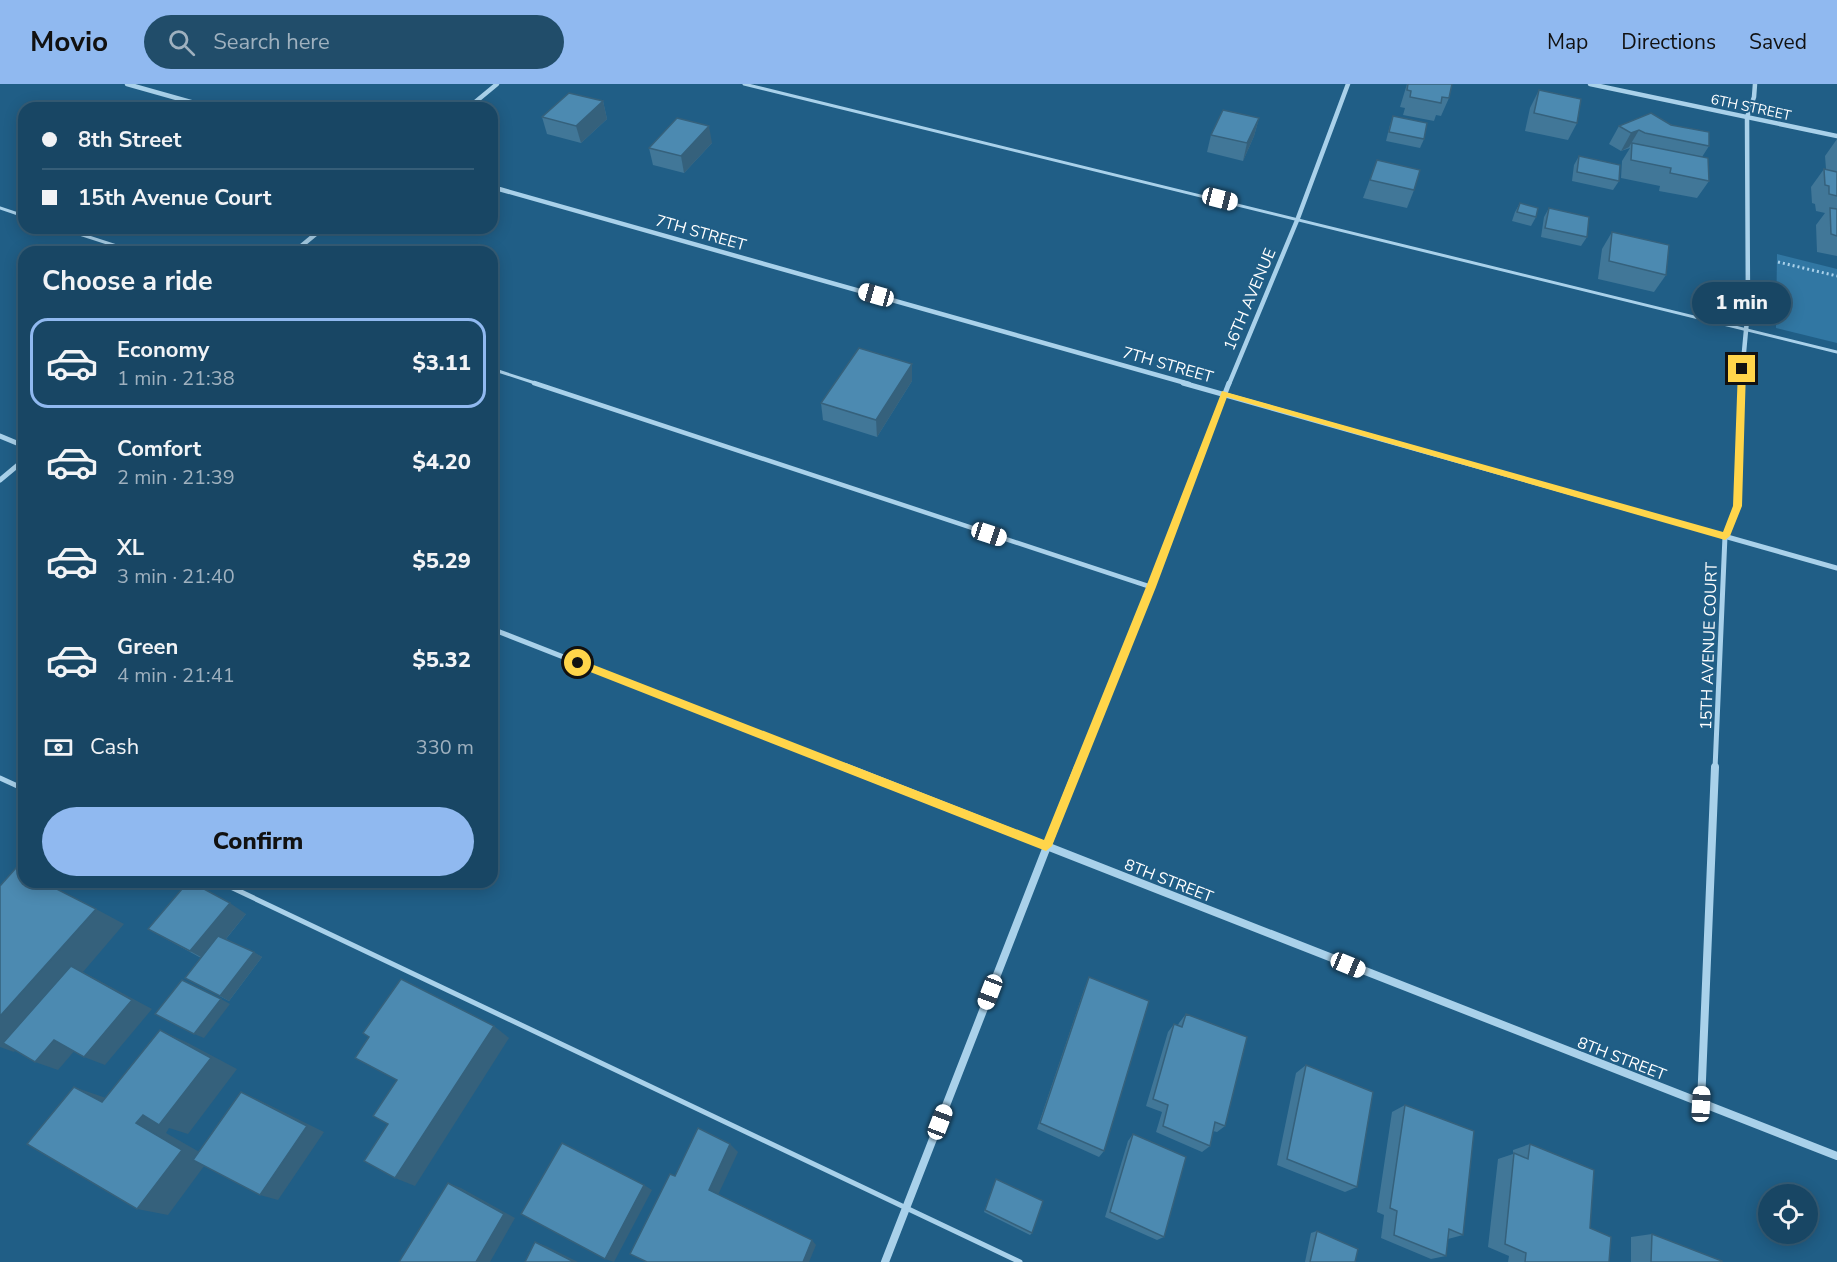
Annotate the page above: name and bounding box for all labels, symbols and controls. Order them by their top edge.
search box [144,15,564,69]
text: Movio [30,23,108,61]
icon: search [165,26,198,59]
text: Search here [213,27,330,57]
text: Map [1547,28,1588,56]
text: Directions [1621,28,1716,56]
text: Saved [1749,28,1807,56]
street label: 6TH STREET [1709,90,1793,125]
text: 8th Street [78,125,181,155]
text: 15th Avenue Court [78,183,271,213]
car [1200,186,1240,212]
street label: 7TH STREET [653,209,749,257]
street label: 16TH AVENUE [1218,245,1281,354]
text: Choose a ride [42,263,213,300]
car [856,281,896,309]
callout: 1 min [1692,282,1792,324]
text: 1 min [1715,289,1768,316]
text: Economy [117,335,209,365]
icon: car [45,336,99,390]
street label: 7TH STREET [1120,341,1216,389]
text: $3.11 [412,348,471,378]
route end [1728,355,1755,382]
text: 1 min · 21:38 [117,365,235,392]
text: Comfort [117,434,201,464]
icon: car [45,435,99,489]
text: $4.20 [412,447,471,477]
text: 2 min · 21:39 [117,464,235,491]
car [969,520,1009,548]
text: XL [117,533,144,563]
icon: car [45,534,99,588]
text: $5.29 [412,546,471,576]
street label: 15TH AVENUE COURT [1695,562,1723,730]
text: 3 min · 21:40 [117,563,235,590]
text: Green [117,632,178,662]
icon: car [45,633,99,687]
text: $5.32 [412,645,471,675]
route start [564,649,591,676]
text: 4 min · 21:41 [117,662,235,689]
icon: cash [42,731,75,764]
text: Cash [90,732,139,762]
text: 330 m [416,734,474,761]
button: Confirm [42,807,474,876]
street label: 8TH STREET [1121,854,1217,908]
car [1328,950,1368,980]
car [975,972,1005,1012]
street label: 8TH STREET [1574,1032,1670,1086]
car [1691,1086,1711,1122]
car [925,1102,955,1142]
map controls [1758,1184,1818,1244]
button: locate [1758,1184,1818,1244]

